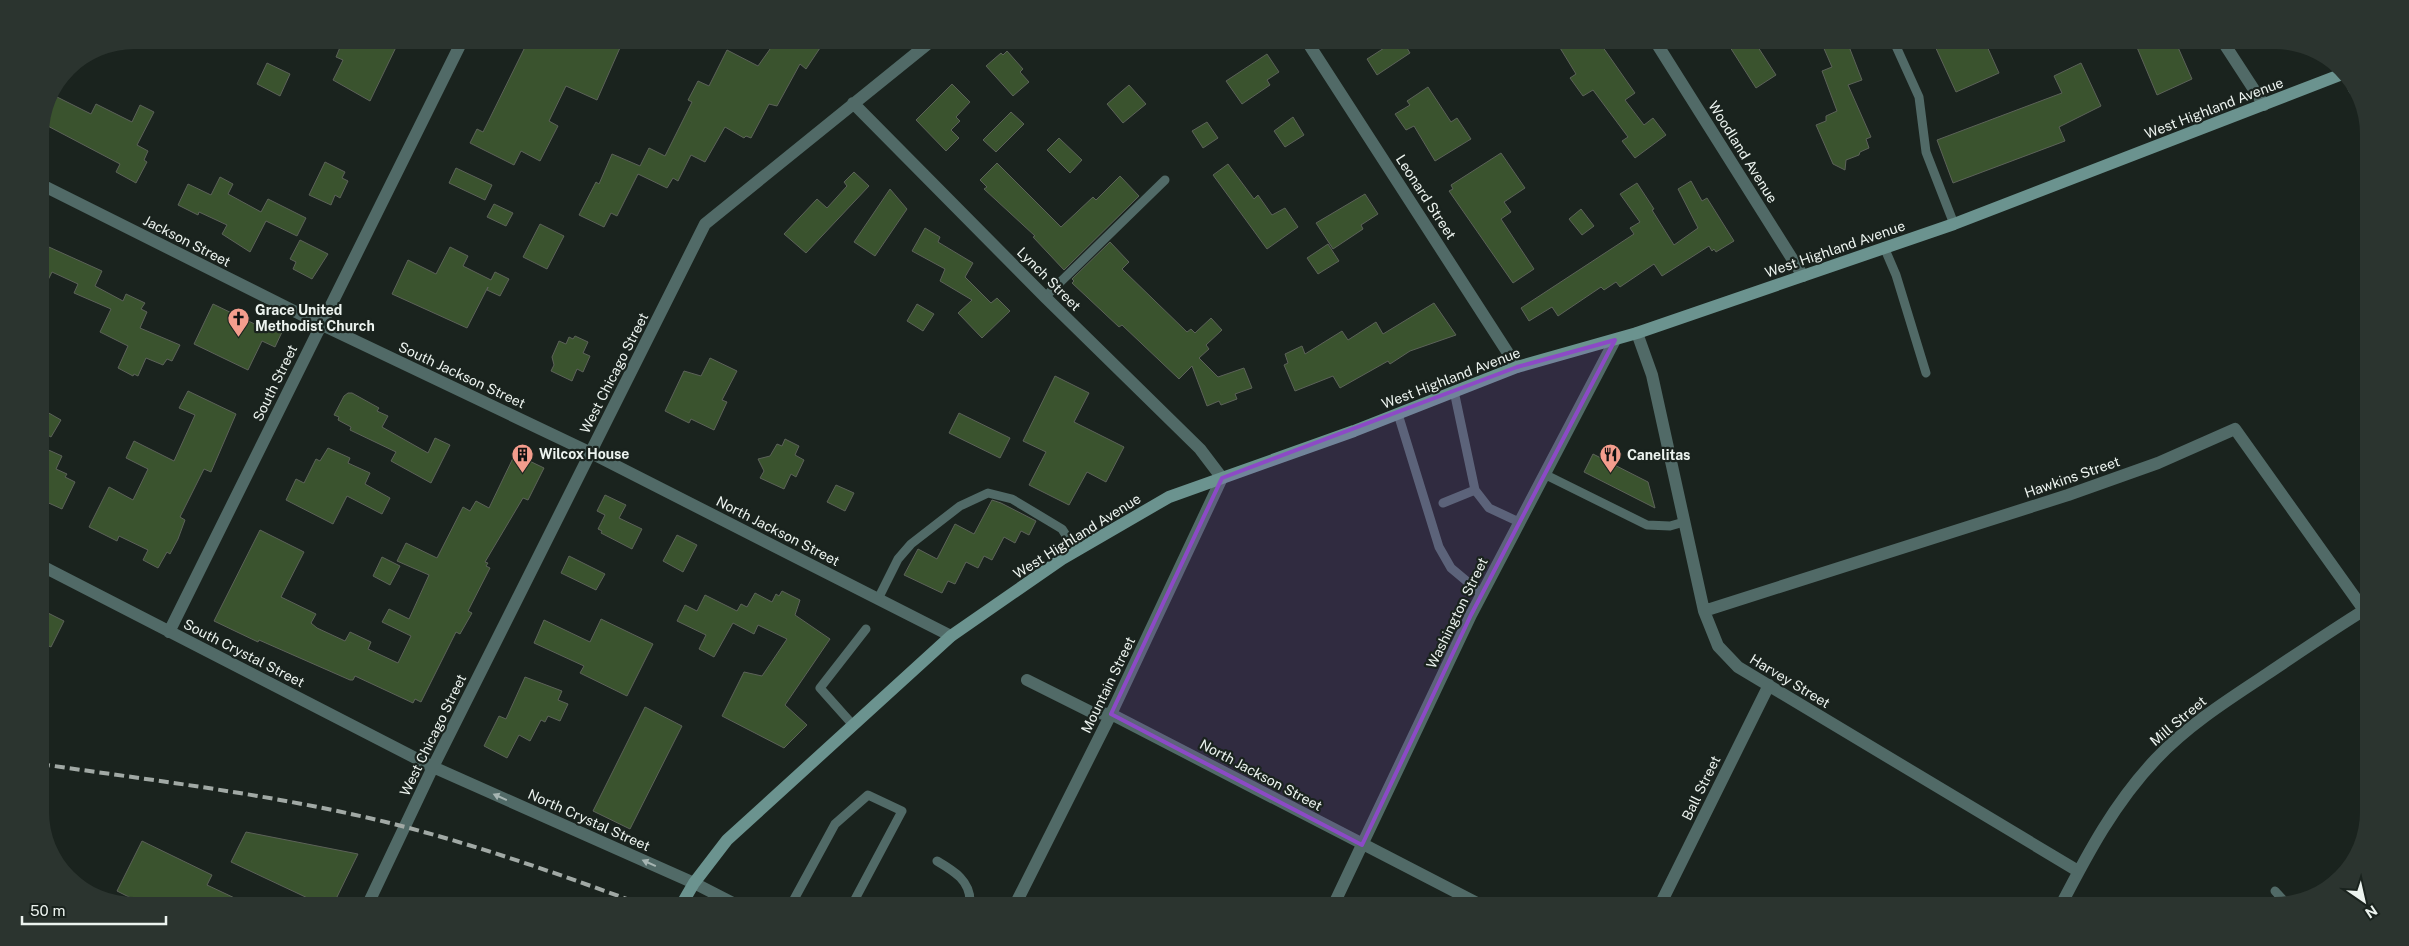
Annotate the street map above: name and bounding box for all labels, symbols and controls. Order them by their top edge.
street label: West Highland Avenue [2142,74,2286,142]
street label: Woodland Avenue [1705,98,1781,206]
street label: Leonard Street [1393,152,1459,242]
street label: Jackson Street [141,212,233,270]
street label: West Highland Avenue [1763,217,1907,281]
street label: Lynch Street [1014,244,1084,314]
place label: Grace United Methodist Church [255,302,375,334]
church icon: Grace United Methodist Church [227,306,251,337]
street label: West Chicago Street [577,310,651,436]
street label: South Jackson Street [396,339,528,411]
street label: South Street [250,342,300,424]
street label: West Highland Avenue [1379,344,1523,412]
building icon: Wilcox House [511,442,535,473]
restaurant icon: Canelitas [1599,443,1623,474]
place label: Wilcox House [539,446,629,462]
place label: Canelitas [1627,447,1691,463]
street label: Hawkins Street [2022,453,2122,501]
street label: West Highland Avenue [1010,490,1144,582]
street label: North Jackson Street [714,493,842,569]
street label: Washington Street [1423,555,1491,671]
street label: South Crystal Street [181,616,307,690]
street label: Mountain Street [1078,634,1138,736]
street label: Harvey Street [1747,651,1833,711]
street label: West Chicago Street [397,672,469,798]
street label: Mill Street [2147,693,2209,749]
street label: North Jackson Street [1197,736,1325,814]
street label: Ball Street [1679,753,1723,823]
street label: North Crystal Street [526,786,652,854]
one-way arrow [493,793,507,801]
one-way arrow [642,859,656,867]
north arrow [2339,876,2389,926]
scale bar [22,894,166,926]
text: 50 m [30,902,65,919]
text: N [2362,902,2380,921]

